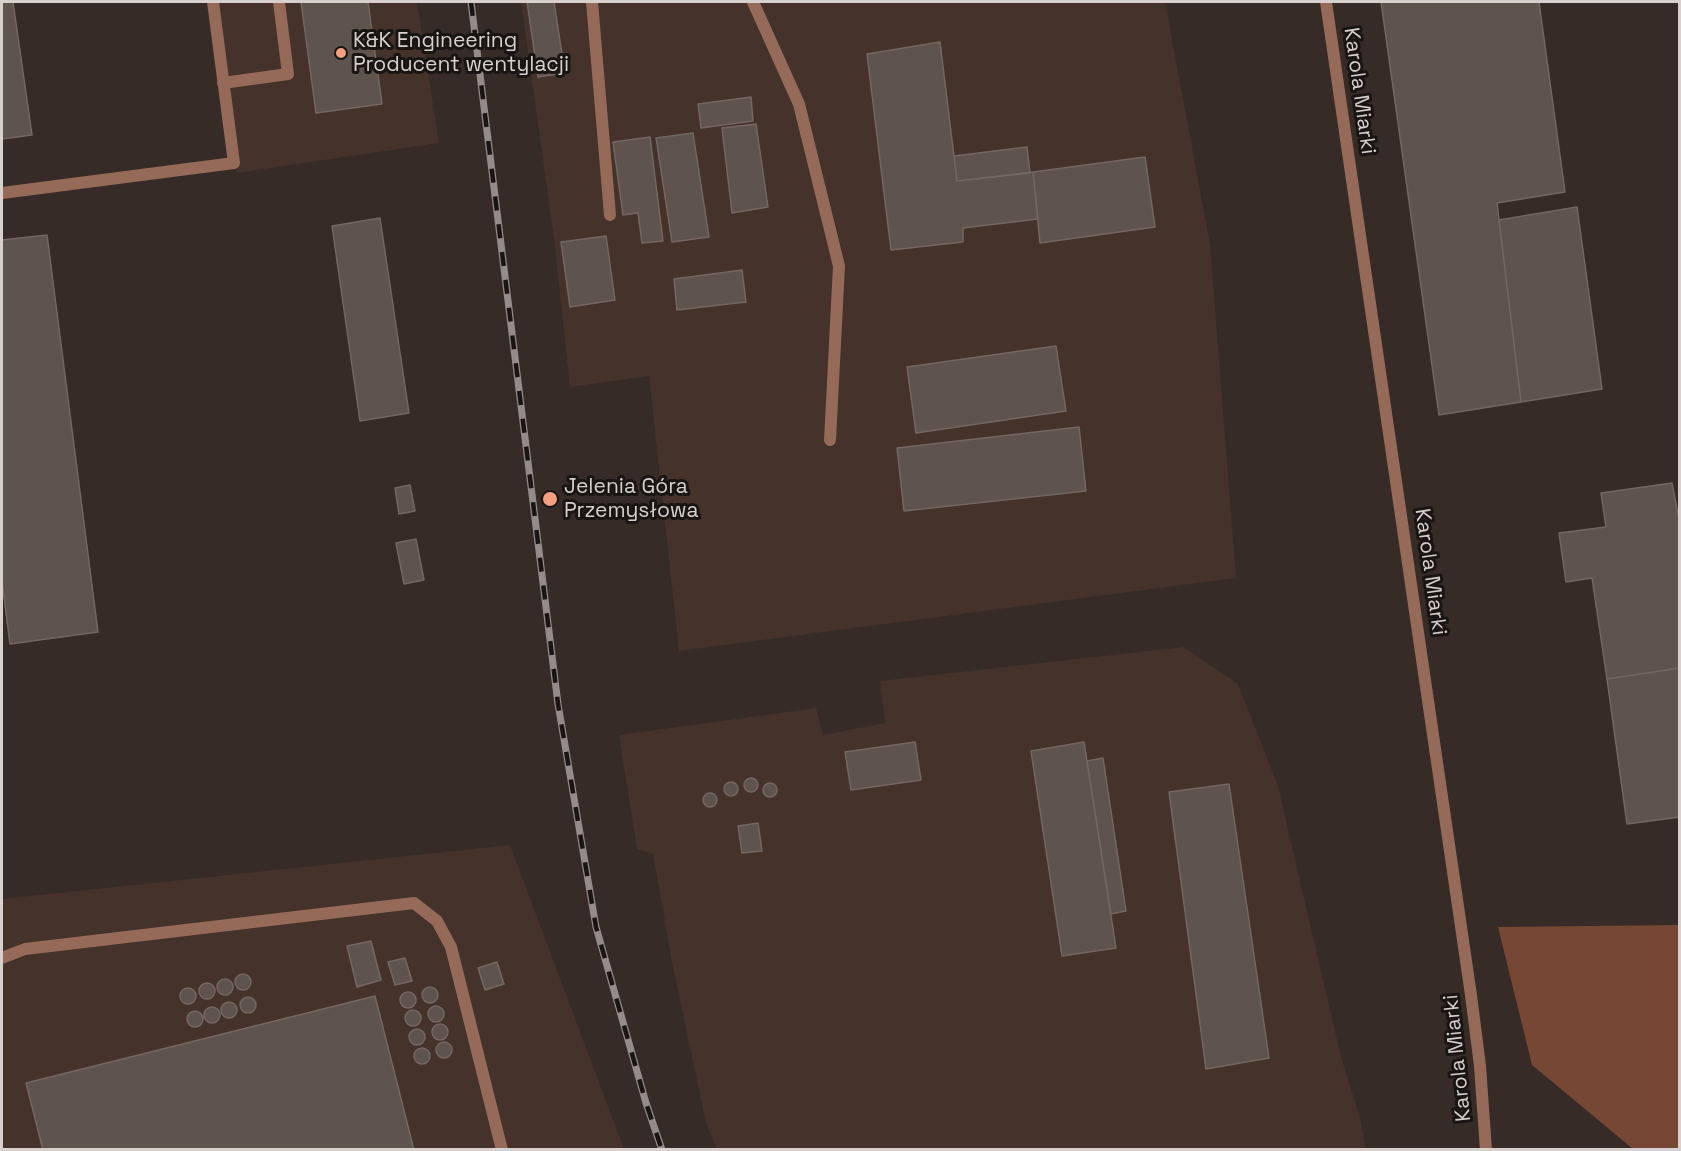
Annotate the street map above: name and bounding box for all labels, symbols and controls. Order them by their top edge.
street label: Karola Miarki [1338,26,1380,156]
place label: K&K Engineering Producent wentylacji [353,28,569,78]
marker: K&K Engineering Producent wentylacji [334,46,348,60]
place label: Jelenia Góra Przemysłowa [564,474,699,524]
marker: Jelenia Góra Przemysłowa [541,490,559,508]
street label: Karola Miarki [1409,507,1451,637]
street label: Karola Miarki [1439,993,1477,1123]

